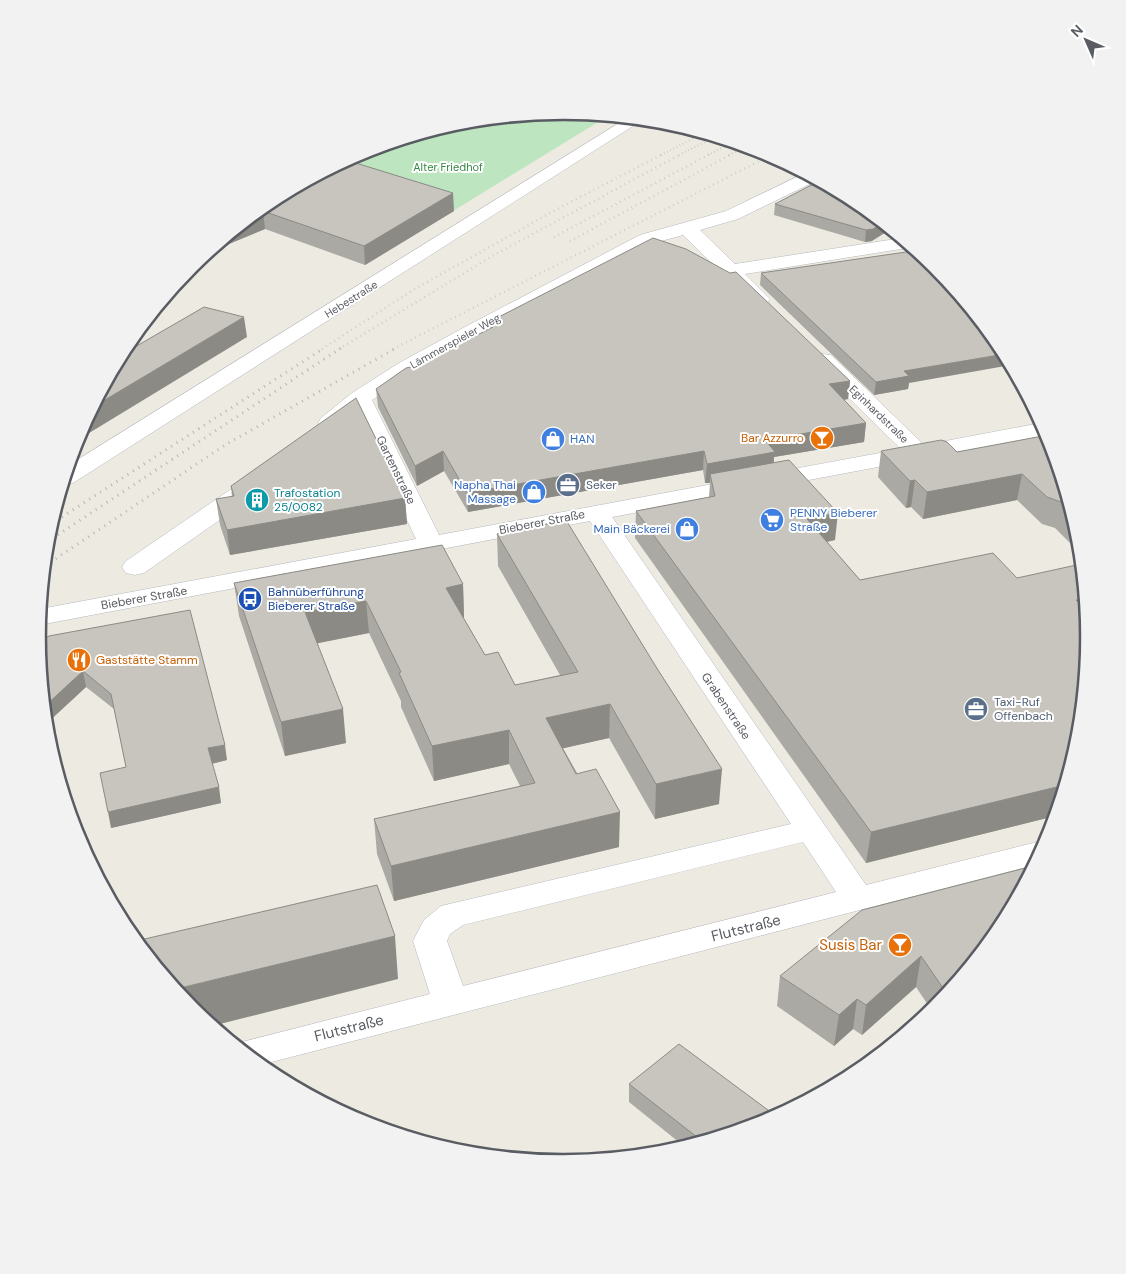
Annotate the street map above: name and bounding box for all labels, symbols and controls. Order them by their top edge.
north arrow [1061,15,1111,65]
text: N [1067,21,1087,41]
park label: Alter Friedhof [413,160,483,174]
street label: Hebestraße [322,277,380,321]
street label: Lämmerspieler Weg [407,310,503,372]
street label: Eginhardstraße [846,382,912,446]
bar icon: Bar Azzurro [809,425,835,451]
shop icon: HAN [540,426,566,452]
place label: Bar Azzurro [741,430,804,446]
place label: HAN [570,431,594,447]
street label: Gartenstraße [373,433,420,507]
office icon: Seker [555,472,581,498]
place label: Napha Thai Massage [454,477,516,507]
place label: Seker [586,477,617,493]
shop icon: Napha Thai Massage [521,479,547,505]
place label: Trafostation 25/0082 [274,485,340,515]
building icon: Trafostation 25/0082 [244,487,270,513]
place label: PENNY Bieberer Straße [790,505,878,535]
street label: Bieberer Straße [498,506,586,538]
supermarket icon: PENNY Bieberer Straße [759,507,785,533]
shop icon: Main Bäckerei [674,516,700,542]
place label: Main Bäckerei [593,521,670,537]
street label: Bieberer Straße [100,583,188,613]
place label: Bahnüberführung Bieberer Straße [268,584,364,614]
bus stop icon: Bahnüberführung Bieberer Straße [237,586,263,612]
restaurant icon: Gaststätte Stamm [66,647,92,673]
place label: Gaststätte Stamm [96,652,198,668]
street label: Grabenstraße [698,669,754,743]
place label: Taxi-Ruf Offenbach [994,694,1053,724]
office icon: Taxi-Ruf Offenbach [963,696,989,722]
street label: Flutstraße [709,910,783,946]
bar icon: Susis Bar [887,932,913,958]
place label: Susis Bar [819,935,882,955]
street label: Flutstraße [312,1010,386,1046]

